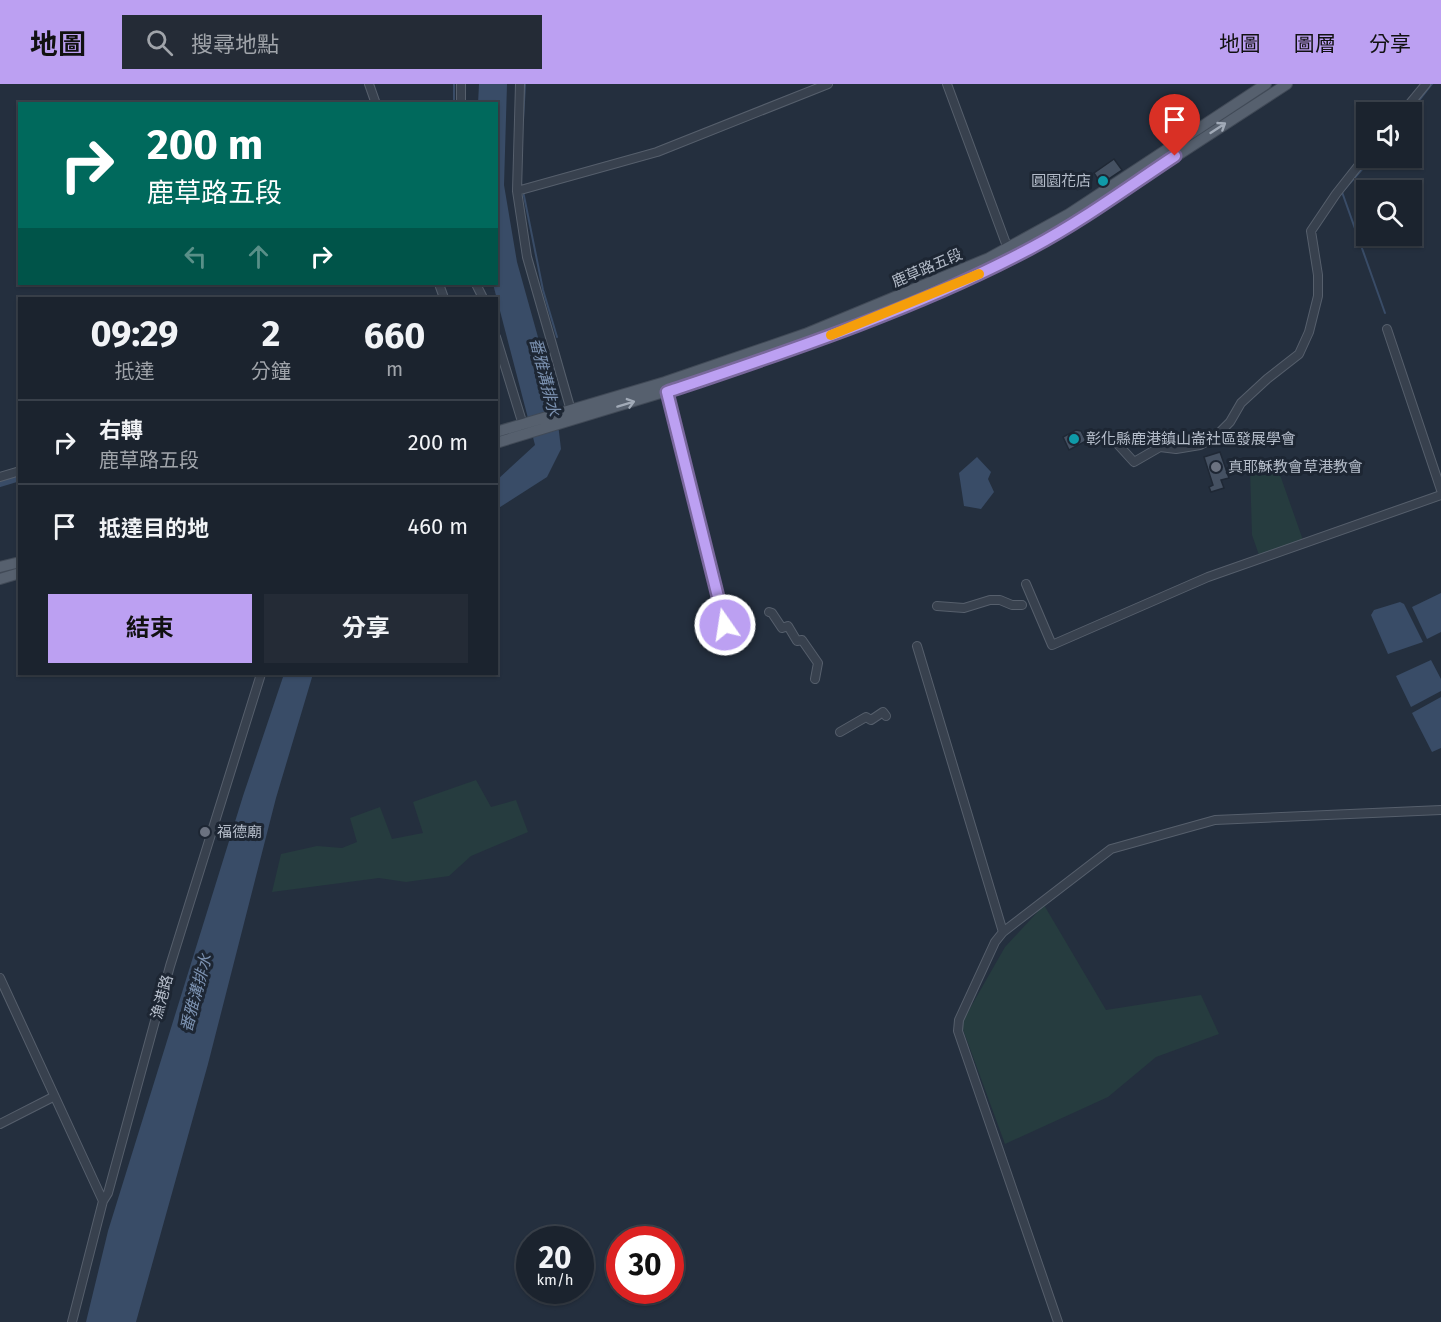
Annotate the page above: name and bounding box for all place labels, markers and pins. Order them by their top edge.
pin [1149,94,1200,156]
place label: 圓園花店 [1031,172,1091,190]
marker: 圓園花店 [1096,174,1110,188]
place label: 彰化縣鹿港鎮山崙社區發展學會 [1086,430,1296,448]
marker: 彰化縣鹿港鎮山崙社區發展學會 [1067,432,1081,446]
place label: 真耶穌教會草港教會 [1228,458,1363,476]
marker: 真耶穌教會草港教會 [1209,460,1223,474]
place label: 福德廟 [217,823,262,841]
marker: 福德廟 [198,825,212,839]

